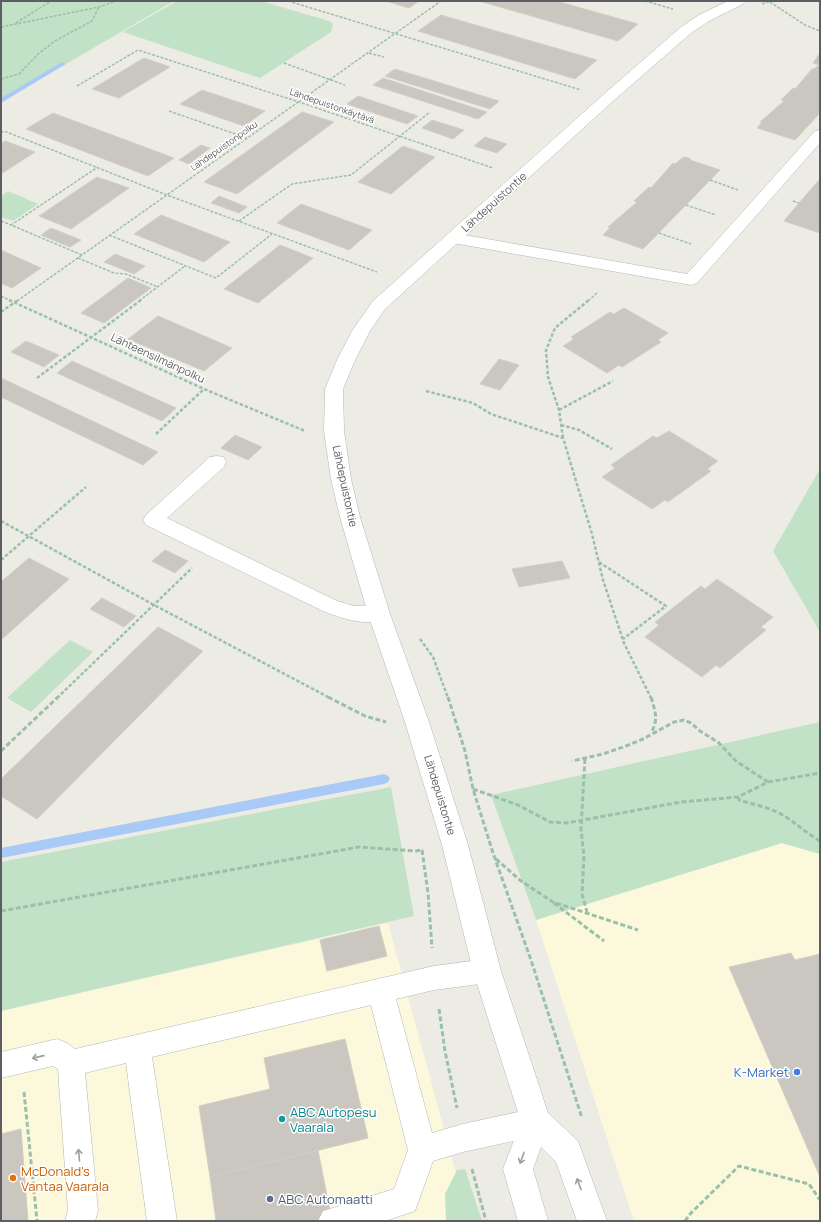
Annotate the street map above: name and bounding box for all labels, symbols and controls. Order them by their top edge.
street label: Lähdepuistonkäytävä [288,85,376,126]
street label: Lähdepuistonpolku [187,117,260,174]
street label: Lähdepuistontie [458,168,530,235]
street label: Lähteensilmänpolku [109,329,208,386]
street label: Lähdepuistontie [330,444,362,529]
street label: Lähdepuistontie [421,753,460,837]
one-way arrow [31,1053,44,1061]
place label: K-Market [734,1063,789,1081]
marker: K-Market [792,1067,802,1077]
place label: ABC Autopesu Vaarala [290,1103,377,1136]
marker: ABC Autopesu Vaarala [277,1114,287,1124]
one-way arrow [75,1149,82,1162]
one-way arrow [518,1152,526,1164]
place label: McDonald's Vantaa Vaarala [21,1162,109,1195]
marker: McDonald's Vantaa Vaarala [8,1173,18,1183]
one-way arrow [574,1179,582,1191]
place label: ABC Automaatti [278,1190,373,1208]
marker: ABC Automaatti [265,1194,275,1204]

